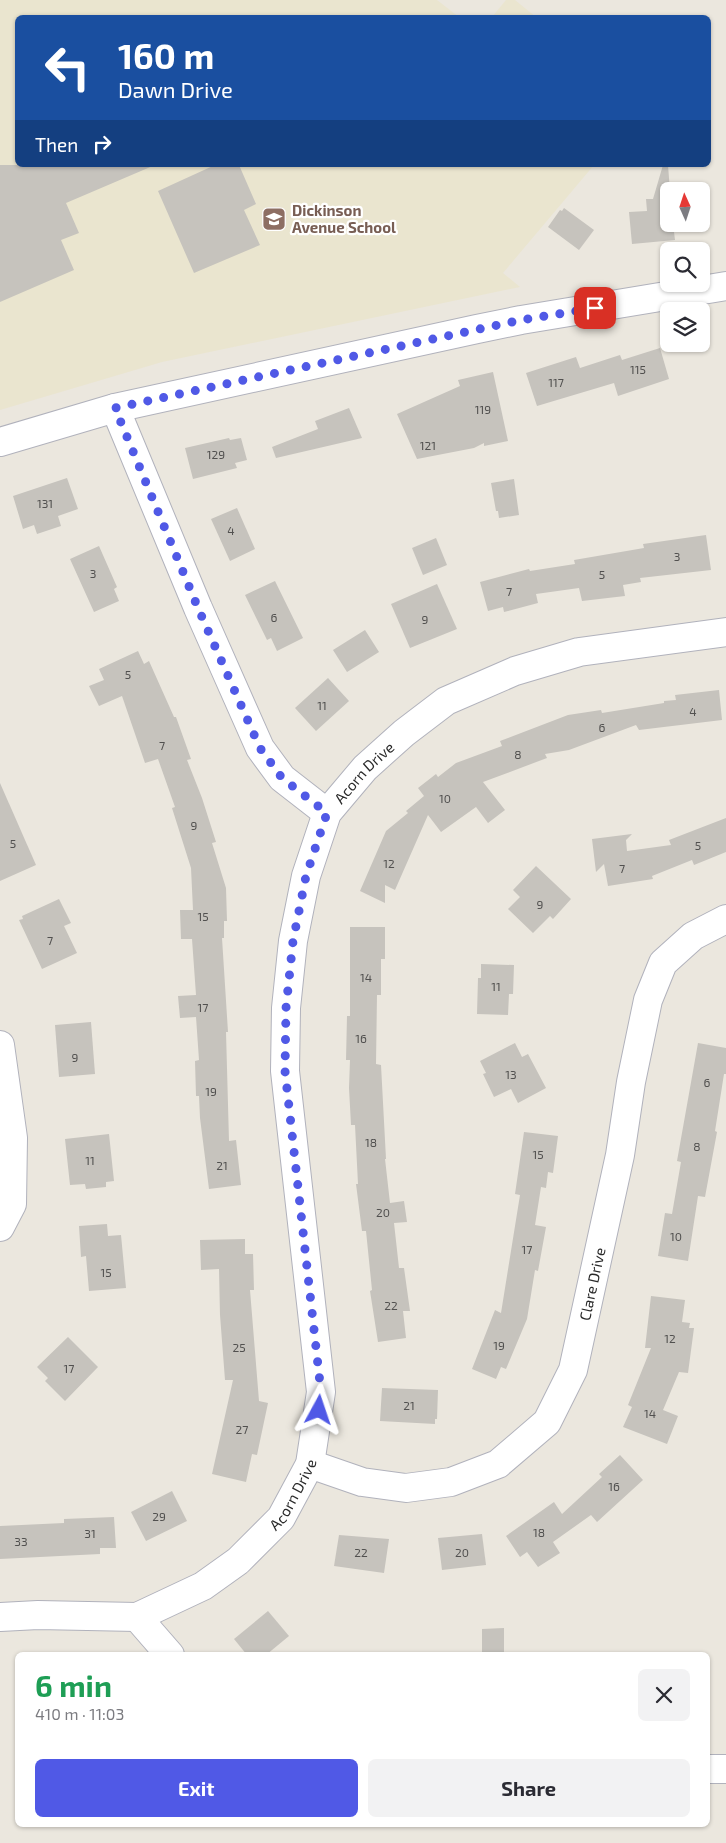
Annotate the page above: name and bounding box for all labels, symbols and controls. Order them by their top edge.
text: 160 m [118,34,214,76]
icon: left [35,35,100,100]
text: Dawn Drive [118,76,233,102]
icon: right [88,130,116,158]
text: Then [35,133,78,156]
north arrow [660,182,710,232]
map controls [660,182,710,352]
place label: Dickinson Avenue School [292,201,396,236]
school or university icon: Dickinson Avenue School [261,206,287,232]
button: search [660,242,710,292]
pin [574,287,616,329]
icon: arrive [581,294,609,322]
button: layers [660,302,710,352]
house number: 115 [630,362,646,376]
house number: 117 [548,375,564,389]
house number: 119 [475,402,491,416]
house number: 121 [420,438,436,452]
house number: 129 [207,447,225,461]
house number: 131 [37,496,53,510]
house number: 4 [227,523,235,537]
house number: 3 [674,549,680,563]
house number: 3 [90,566,96,580]
house number: 5 [599,567,605,581]
house number: 7 [506,584,512,598]
house number: 6 [271,610,278,624]
house number: 9 [422,612,429,626]
house number: 5 [125,667,131,681]
house number: 11 [317,698,327,712]
house number: 4 [689,704,697,718]
house number: 6 [599,720,606,734]
house number: 7 [159,738,165,752]
street label: Acorn Drive [330,738,397,807]
house number: 8 [514,747,522,761]
house number: 10 [439,791,451,805]
house number: 9 [191,818,198,832]
house number: 5 [10,836,16,850]
house number: 5 [695,838,701,852]
house number: 12 [383,856,395,870]
house number: 7 [619,861,625,875]
house number: 9 [537,897,544,911]
house number: 15 [197,909,209,923]
house number: 7 [47,933,53,947]
house number: 14 [360,970,372,984]
house number: 11 [491,979,501,993]
house number: 17 [198,1000,208,1014]
house number: 16 [355,1031,367,1045]
house number: 9 [72,1050,79,1064]
house number: 13 [505,1067,517,1081]
house number: 6 [704,1075,711,1089]
house number: 19 [205,1084,217,1098]
house number: 18 [365,1135,377,1149]
house number: 8 [693,1139,701,1153]
house number: 15 [532,1147,544,1161]
house number: 11 [85,1153,95,1167]
house number: 21 [216,1158,228,1172]
house number: 20 [376,1205,390,1219]
house number: 10 [670,1229,682,1243]
house number: 17 [522,1242,532,1256]
street label: Clare Drive [575,1246,609,1322]
house number: 15 [100,1265,112,1279]
house number: 22 [384,1298,398,1312]
house number: 12 [664,1331,676,1345]
house number: 19 [493,1338,505,1352]
house number: 25 [232,1340,246,1354]
house number: 17 [64,1361,74,1375]
position arrow [292,1383,344,1435]
house number: 21 [403,1398,415,1412]
house number: 14 [644,1406,656,1420]
house number: 27 [236,1422,248,1436]
street label: Acorn Drive [265,1458,320,1534]
house number: 16 [608,1479,620,1493]
house number: 29 [152,1509,166,1523]
house number: 18 [533,1525,545,1539]
house number: 31 [84,1526,96,1540]
house number: 33 [14,1534,28,1548]
house number: 22 [354,1545,368,1559]
house number: 20 [455,1545,469,1559]
text: 6 min [35,1667,112,1703]
button: close [638,1669,690,1721]
text: 410 m · 11:03 [35,1704,124,1723]
button: Exit [35,1759,358,1817]
button: Share [368,1759,690,1817]

